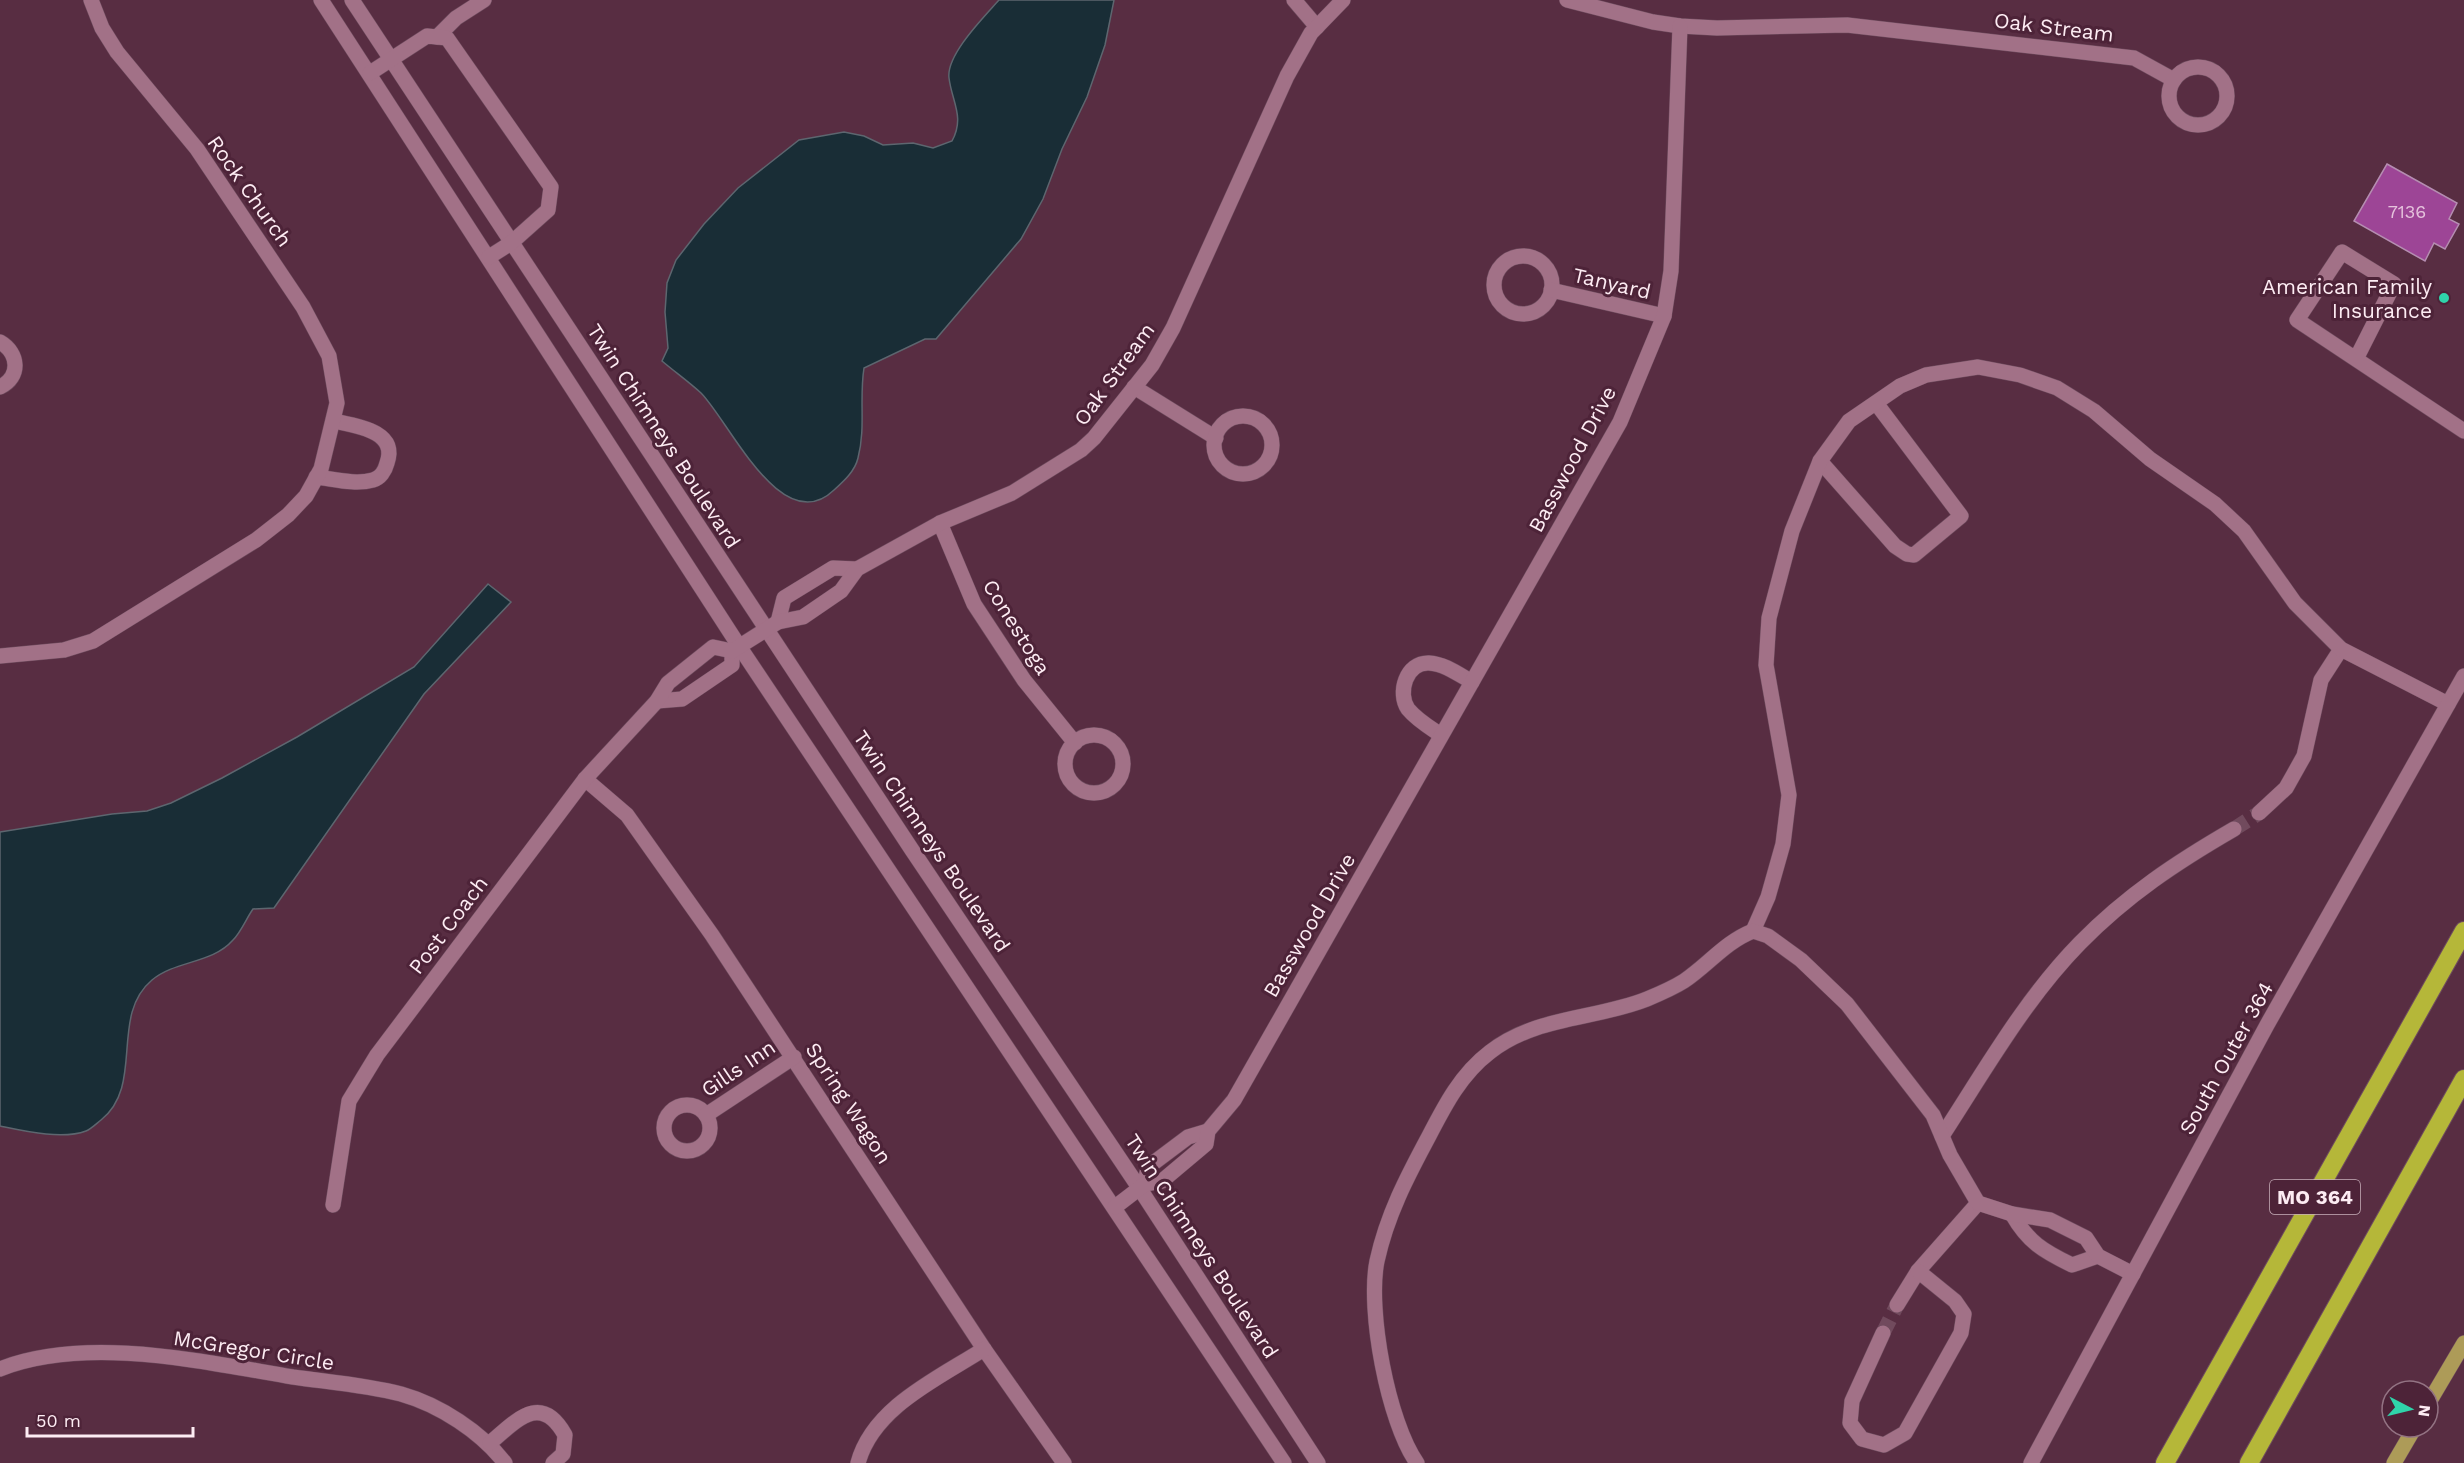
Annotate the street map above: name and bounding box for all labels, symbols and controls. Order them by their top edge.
street label: Oak Stream [1993,7,2115,47]
street label: Rock Church [202,131,298,251]
house number: 7136 [2388,201,2426,222]
street label: Tanyard [1571,262,1653,304]
place label: American Family Insurance [2262,274,2432,323]
marker: American Family Insurance [2437,291,2451,305]
street label: Oak Stream [1068,318,1160,430]
street label: Twin Chimneys Boulevard [582,319,746,553]
street label: Basswood Drive [1523,382,1621,536]
street label: Conestoga [978,575,1056,679]
street label: Twin Chimneys Boulevard [848,725,1016,957]
street label: Basswood Drive [1258,849,1360,1001]
street label: Post Coach [403,871,493,979]
street label: South Outer 364 [2174,977,2278,1139]
street label: Gills Inn [696,1034,780,1102]
street label: Spring Wagon [801,1038,897,1168]
street label: Twin Chimneys Boulevard [1120,1129,1284,1363]
road number: MO 364 [2270,1180,2360,1214]
street label: McGregor Circle [172,1325,336,1375]
north arrow [2380,1379,2440,1439]
scale bar [27,1400,194,1438]
text: N [2414,1404,2435,1418]
text: 50 m [36,1410,81,1431]

